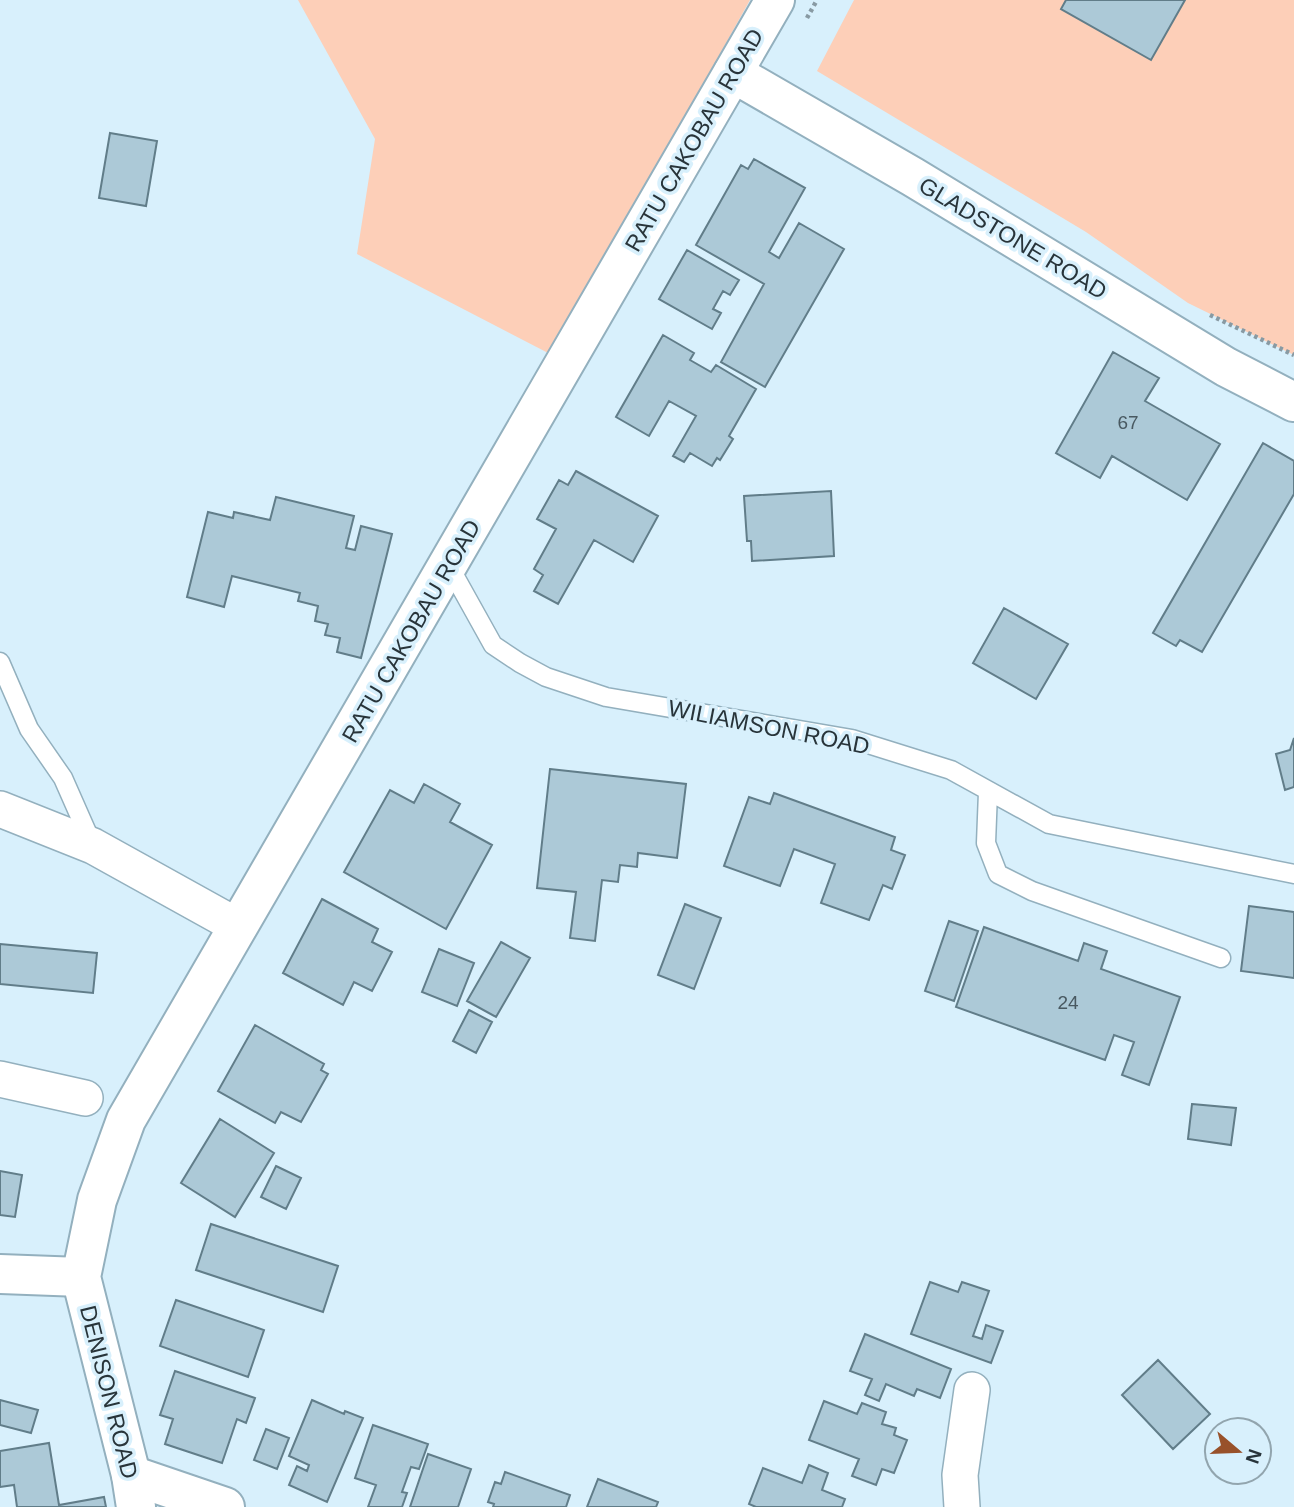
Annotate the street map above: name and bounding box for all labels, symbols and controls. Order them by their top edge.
street label: RATU CAKOBAU ROAD [620,24,768,256]
street label: GLADSTONE ROAD [914,172,1112,304]
house number: 67 [1117,412,1139,433]
street label: RATU CAKOBAU ROAD [337,515,485,747]
street label: WILIAMSON ROAD [666,695,872,759]
house number: 24 [1057,992,1079,1013]
street label: DENISON ROAD [75,1303,143,1481]
north arrow [1203,1416,1273,1486]
text: N [1241,1446,1266,1466]

